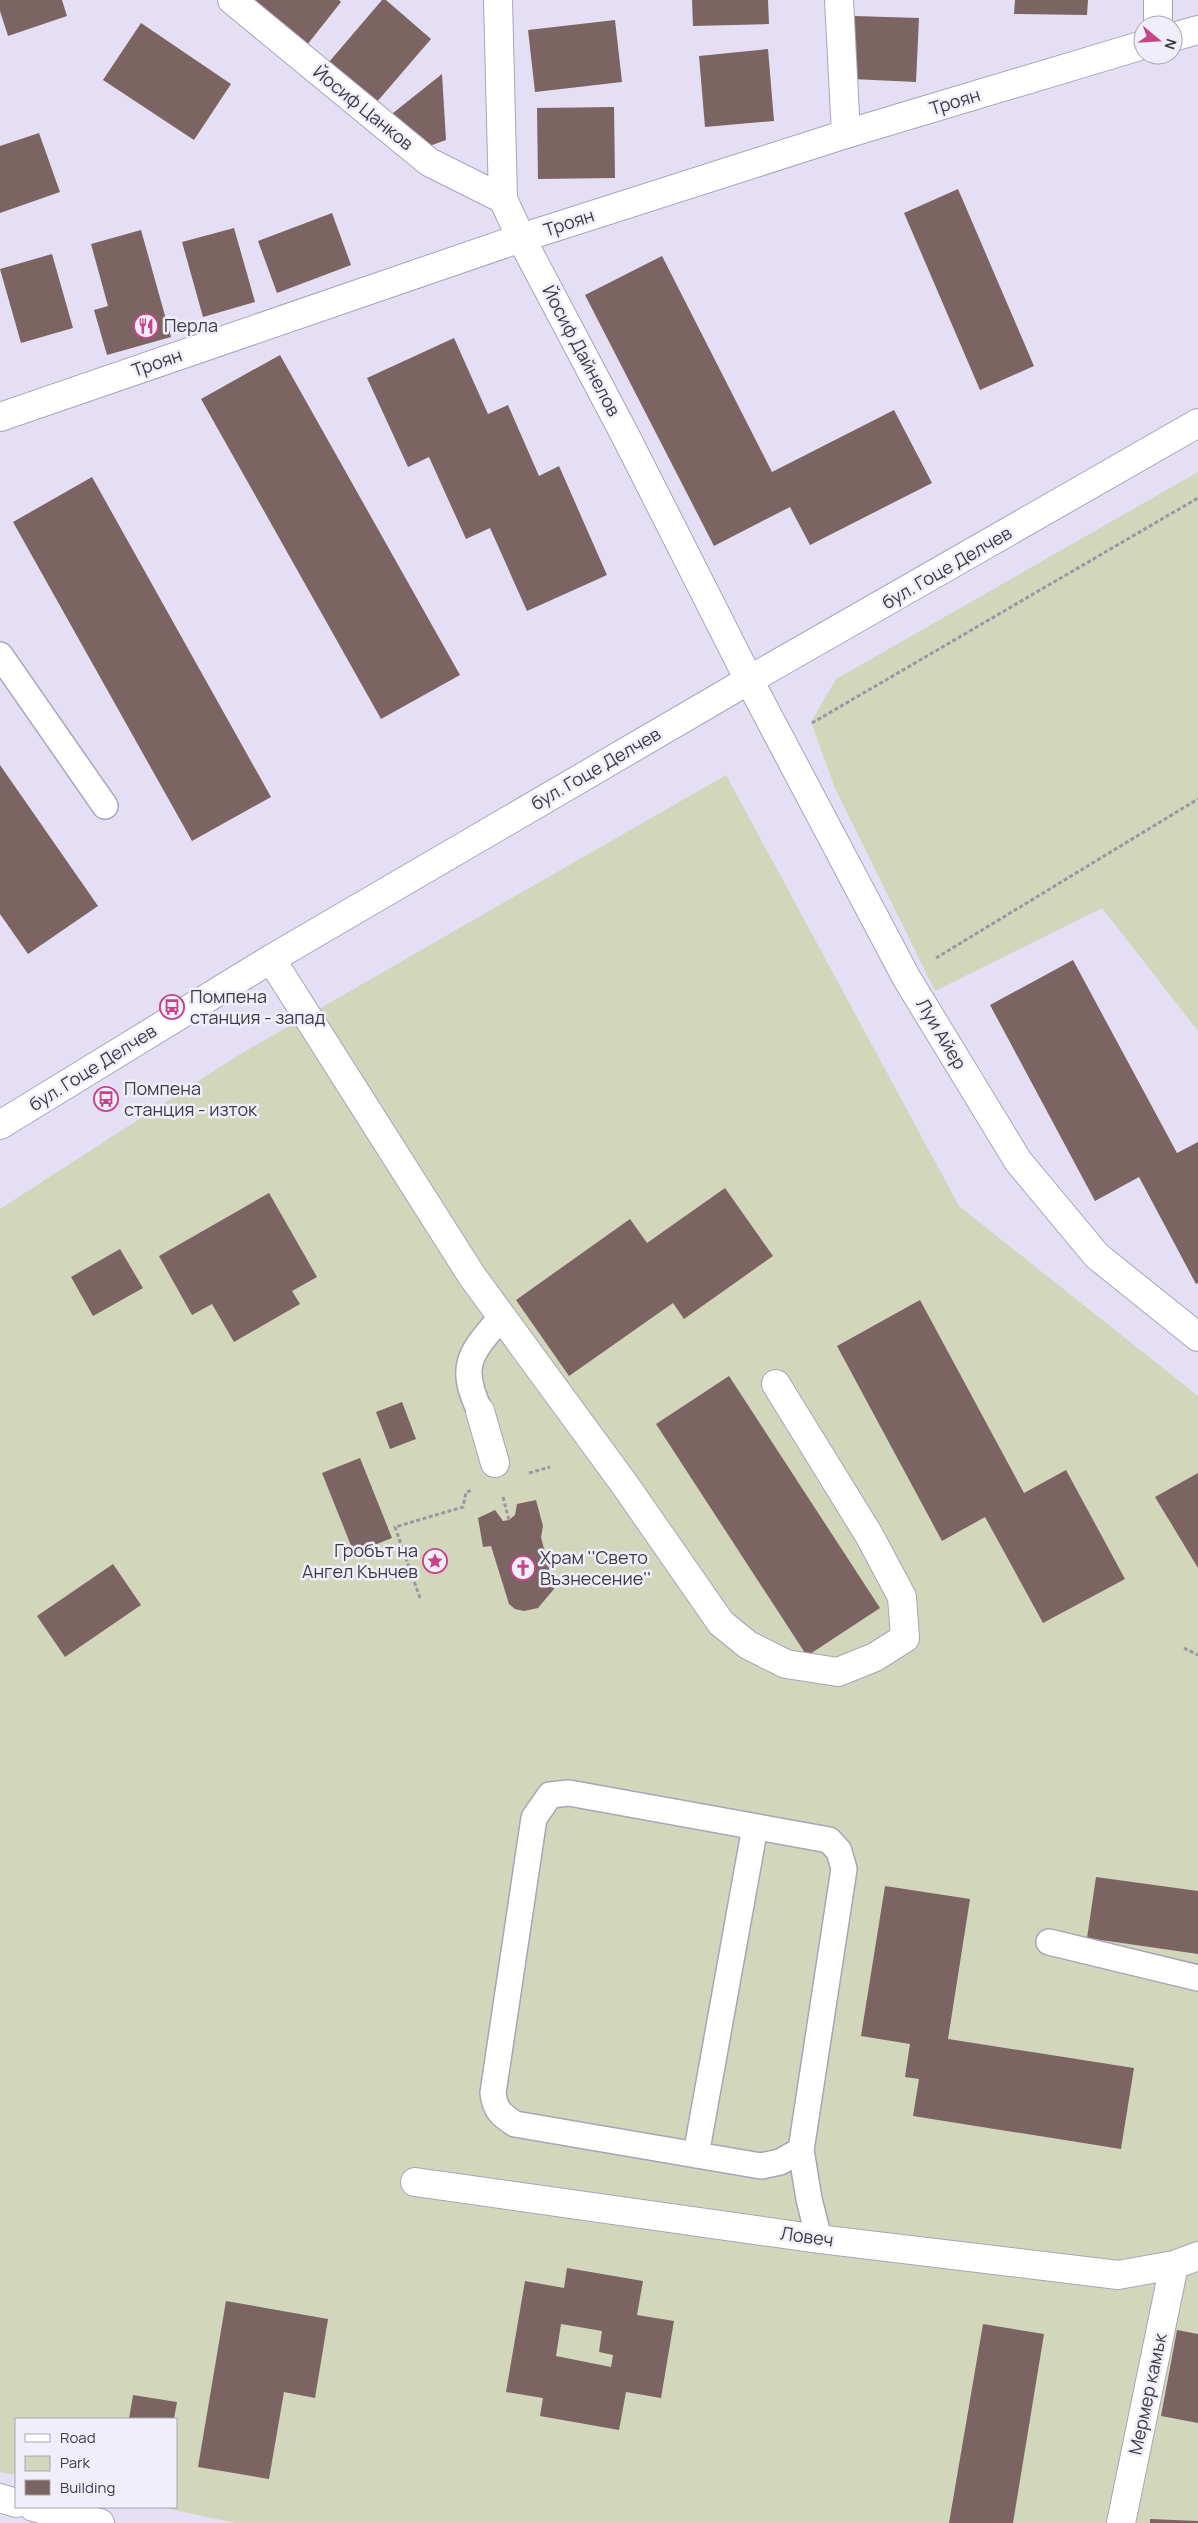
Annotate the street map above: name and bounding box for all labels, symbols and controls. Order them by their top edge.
north arrow [1133,15,1183,65]
text: N [1160,36,1181,52]
street label: Йосиф Цанков [309,59,419,155]
street label: Троян [926,82,983,120]
street label: Троян [540,203,597,241]
street label: Йосиф Дайнелов [537,281,627,421]
restaurant icon: Перла [133,313,159,339]
place label: Перла [164,313,218,337]
street label: Троян [128,342,185,382]
street label: бул. Гоце Делчев [877,520,1016,614]
street label: бул. Гоце Делчев [526,721,665,815]
place label: Помпена станция - запад [190,984,326,1029]
bus stop icon: Помпена станция - запад [159,994,185,1020]
street label: Луи Айер [911,994,972,1073]
street label: бул. Гоце Делчев [24,1018,161,1116]
place label: Помпена станция - изток [124,1076,258,1121]
bus stop icon: Помпена станция - изток [93,1086,119,1112]
place label: Гробът на Ангел Кънчев [302,1538,418,1583]
place label: Храм ''Свето Възнесение'' [540,1545,651,1590]
place icon: Гробът на Ангел Кънчев [422,1548,448,1574]
church icon: Храм ''Свето Възнесение'' [510,1555,536,1581]
street label: Ловеч [779,2220,835,2252]
street label: Мермер камък [1122,2330,1172,2457]
legend [15,2418,178,2508]
text: Road [60,2427,96,2448]
text: Park [60,2452,90,2473]
text: Building [60,2477,115,2498]

